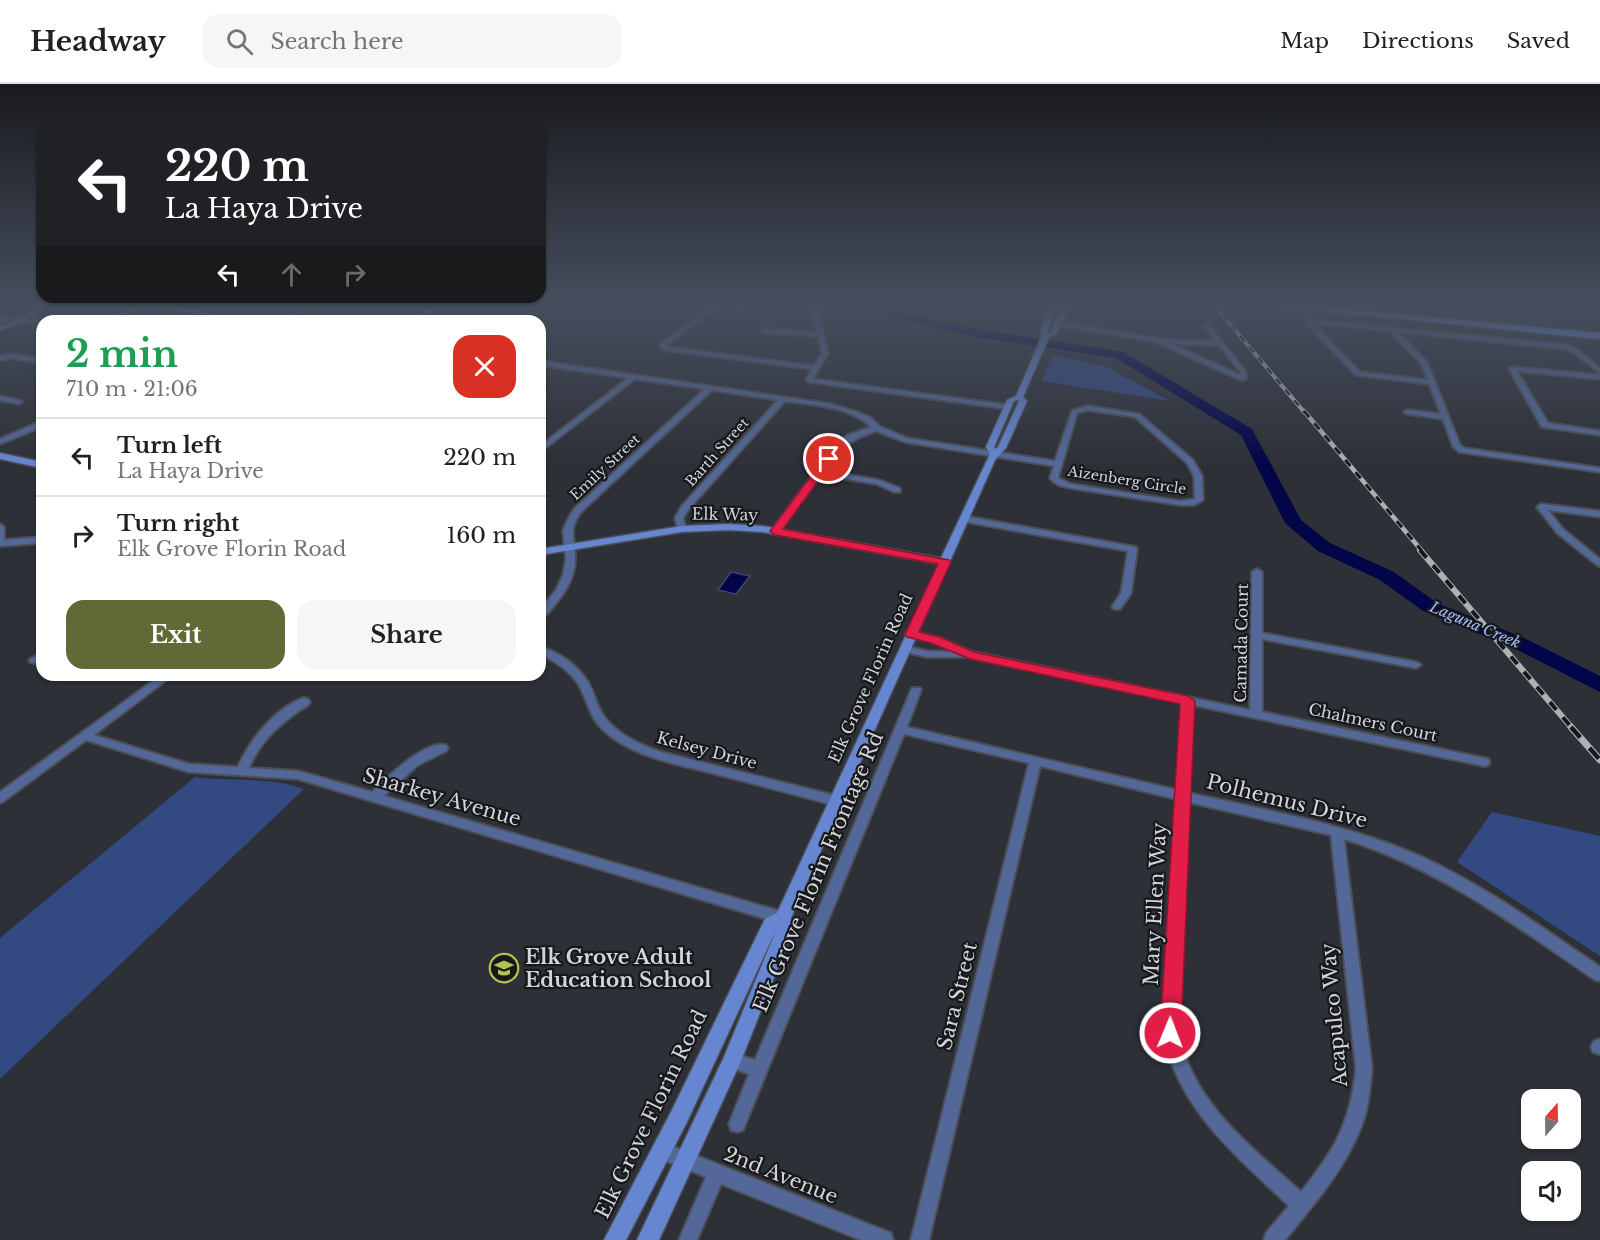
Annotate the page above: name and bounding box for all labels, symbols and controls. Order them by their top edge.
search box [202,14,622,68]
text: Headway [30,24,166,59]
icon: search [223,25,256,58]
text: Search here [271,28,404,55]
text: Map [1280,28,1329,54]
text: Directions [1362,28,1474,54]
text: Saved [1507,28,1570,54]
text: 220 m [165,140,309,192]
icon: left [66,144,144,222]
text: La Haya Drive [165,192,363,225]
icon: left [212,258,245,291]
icon: ahead [275,258,308,291]
icon: right [338,258,371,291]
text: 2 min [66,332,178,377]
button: close [453,335,516,398]
text: 710 m · 21:06 [66,377,198,401]
street label: Barth Street [681,413,753,490]
street label: Emily Street [566,430,644,504]
text: Turn left [117,432,222,459]
pin [803,433,854,484]
icon: left [66,441,99,474]
icon: arrive [812,442,845,475]
text: 220 m [443,444,516,471]
text: La Haya Drive [117,459,264,483]
street label: Aizenberg Circle [1065,462,1188,498]
street label: Elk Way [692,503,759,525]
text: Turn right [117,510,239,537]
icon: right [66,519,99,552]
text: 160 m [446,522,516,549]
text: Elk Grove Florin Road [117,537,346,561]
street label: Camada Court [1230,583,1252,703]
street label: Elk Grove Florin Road [824,590,917,766]
water label: Laguna Creek [1426,596,1523,652]
button: Exit [66,600,285,669]
button: Share [297,600,516,669]
street label: Chalmers Court [1307,699,1439,745]
street label: Kelsey Drive [655,727,759,773]
street label: Elk Grove Florin Frontage Rd [748,728,888,1016]
street label: Sharkey Avenue [360,763,524,831]
street label: Polhemus Drive [1204,769,1370,833]
street label: Mary Ellen Way [1139,822,1171,986]
street label: Sara Street [932,939,982,1052]
street label: Acapulco Way [1316,942,1352,1089]
place label: Elk Grove Adult Education School [525,945,711,992]
school or university icon: Elk Grove Adult Education School [488,952,520,984]
position arrow [1138,1001,1202,1065]
street label: Elk Grove Florin Road [590,1006,712,1222]
north arrow [1521,1089,1581,1149]
map controls [1521,1089,1581,1221]
street label: 2nd Avenue [721,1141,841,1209]
button: sound [1521,1161,1581,1221]

